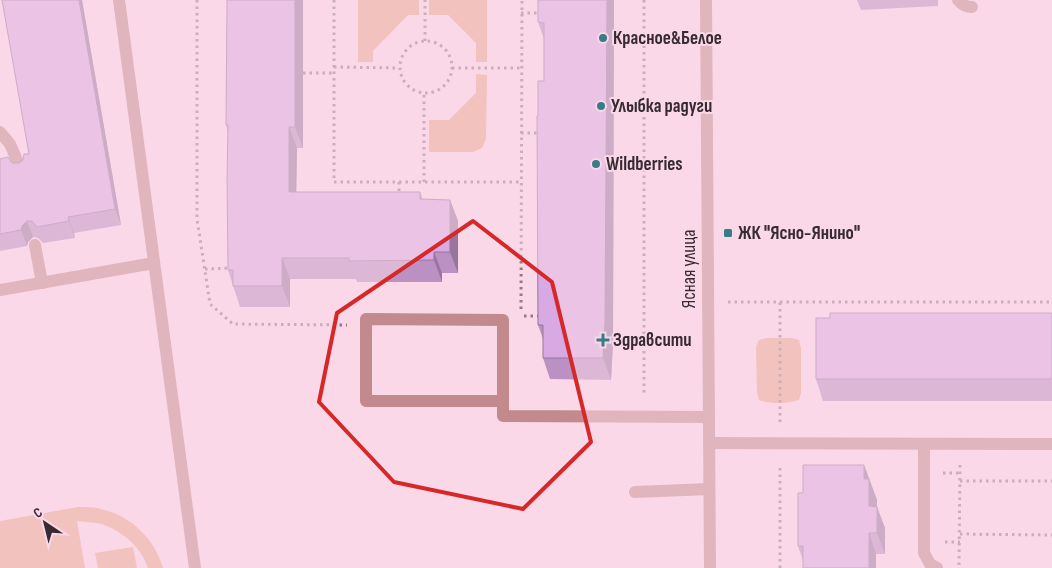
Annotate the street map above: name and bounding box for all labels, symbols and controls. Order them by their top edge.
place label: Красное&Белое [613,27,722,50]
marker: Красное&Белое [597,32,609,44]
place label: Улыбка радуги [611,95,712,118]
marker: Улыбка радуги [595,100,607,112]
place label: Wildberries [606,153,683,176]
marker: Wildberries [590,158,602,170]
place label: ЖК "Ясно-Янино" [738,222,860,245]
marker: ЖК "Ясно-Янино" [722,227,734,239]
street label: Ясная улица [678,229,701,309]
place label: Здравсити [613,329,692,352]
marker: Здравсити [597,334,609,346]
north arrow [20,498,70,548]
text: С [30,504,46,522]

